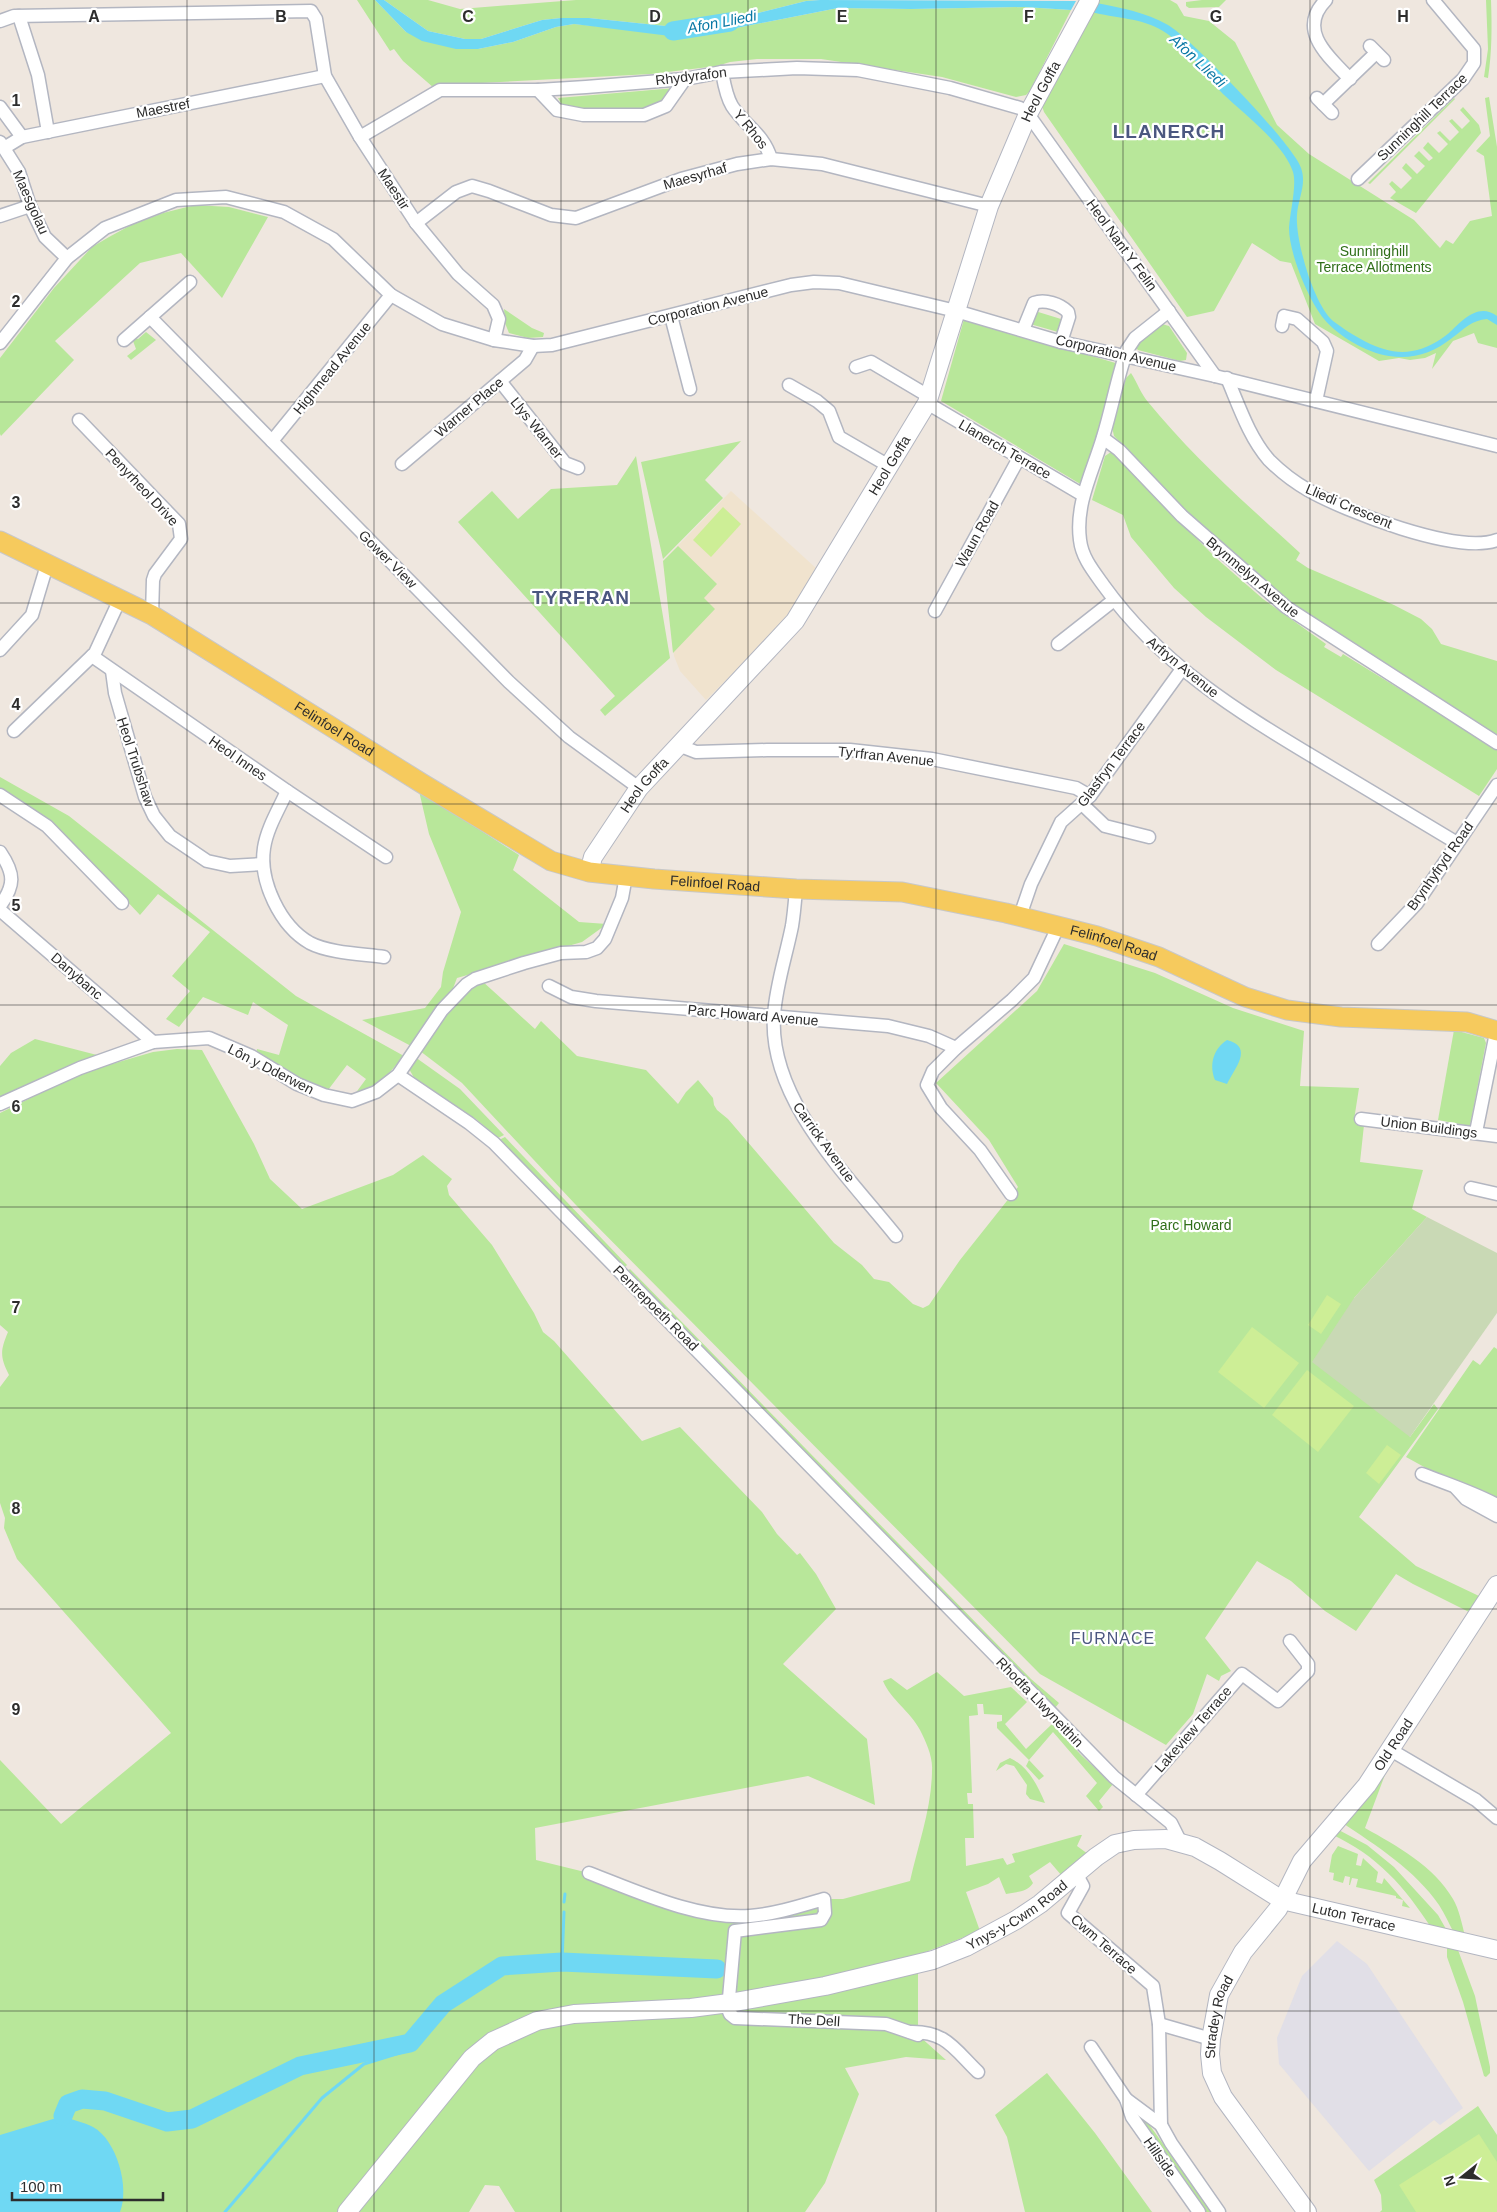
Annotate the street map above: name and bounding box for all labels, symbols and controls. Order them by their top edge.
water label: Afon Lliedi [685,6,759,37]
text: A [88,8,100,25]
text: B [275,8,287,25]
text: C [462,8,474,25]
text: D [649,8,661,25]
text: E [837,8,848,25]
text: F [1024,8,1034,25]
text: G [1210,8,1222,25]
text: H [1397,8,1409,25]
water label: Afon Lliedi [1166,30,1230,91]
street label: Heol Goffa [1018,58,1063,124]
street label: Rhydyrafon [654,64,728,88]
street label: Sunninghill Terrace [1374,70,1470,164]
text: 1 [12,92,21,109]
street label: Maestref [135,95,191,121]
street label: Y Rhos [730,106,772,152]
district label: LLANERCH [1113,121,1225,142]
street label: Maesyrhaf [661,159,729,193]
street label: Maestir [375,165,413,213]
street label: Maesgolau [10,167,52,237]
street label: Heol Nant Y Felin [1083,196,1161,294]
park label: Sunninghill Terrace Allotments [1316,243,1432,275]
street label: Corporation Avenue [646,283,770,329]
text: 2 [12,293,21,310]
street label: Highmead Avenue [290,318,374,417]
street label: Corporation Avenue [1054,331,1178,375]
street label: Warner Place [432,374,507,440]
street label: Llys Warner [507,394,567,462]
street label: Llanerch Terrace [956,416,1054,482]
street label: Heol Goffa [865,432,914,498]
street label: Penyrheol Drive [102,445,182,529]
street label: Lliedi Crescent [1303,481,1395,531]
text: 3 [12,494,21,511]
street label: Waun Road [952,498,1002,570]
street label: Gower View [356,527,421,592]
street label: Brynmelyn Avenue [1203,533,1303,621]
district label: TYRFRAN [532,587,630,608]
street label: Arfryn Avenue [1144,633,1222,701]
text: 4 [12,696,21,713]
street label: Felinfoel Road [292,698,377,759]
street label: Heol Trubshaw [114,715,158,810]
street label: Glasfryn Terrace [1074,718,1148,810]
street label: Heol Innes [206,732,270,784]
street label: Ty'rfran Avenue [837,743,935,769]
street label: Heol Goffa [617,754,672,816]
street label: Brynhyfryd Road [1404,819,1476,913]
street label: Felinfoel Road [669,872,761,894]
text: 5 [12,897,21,914]
street label: Felinfoel Road [1069,922,1159,964]
street label: Danybanc [48,949,106,1003]
street label: Parc Howard Avenue [687,1001,819,1029]
street label: Lôn y Dderwen [225,1040,317,1098]
text: 6 [12,1098,21,1115]
street label: Carrick Avenue [790,1099,858,1185]
street label: Union Buildings [1380,1113,1478,1141]
park label: Parc Howard [1151,1217,1231,1233]
street label: Pentrepoeth Road [610,1262,702,1354]
text: 7 [12,1299,21,1316]
text: 8 [12,1500,21,1517]
district label: FURNACE [1071,1630,1155,1647]
street label: Rhodfa Llwyneithin [993,1654,1087,1750]
street label: Lakeview Terrace [1151,1683,1235,1775]
text: 9 [12,1701,21,1718]
street label: Old Road [1370,1716,1416,1774]
street label: Ynys-y-Cwm Road [964,1877,1070,1953]
street label: Luton Terrace [1311,1899,1398,1934]
street label: Cwm Terrace [1068,1911,1140,1977]
street label: Stradey Road [1202,1973,1236,2060]
street label: The Dell [788,2011,840,2029]
street label: Hillside [1141,2134,1180,2180]
north arrow [1437,2152,1487,2202]
scale bar [12,2170,164,2202]
text: N [1440,2174,1459,2188]
text: 100 m [20,2178,62,2195]

